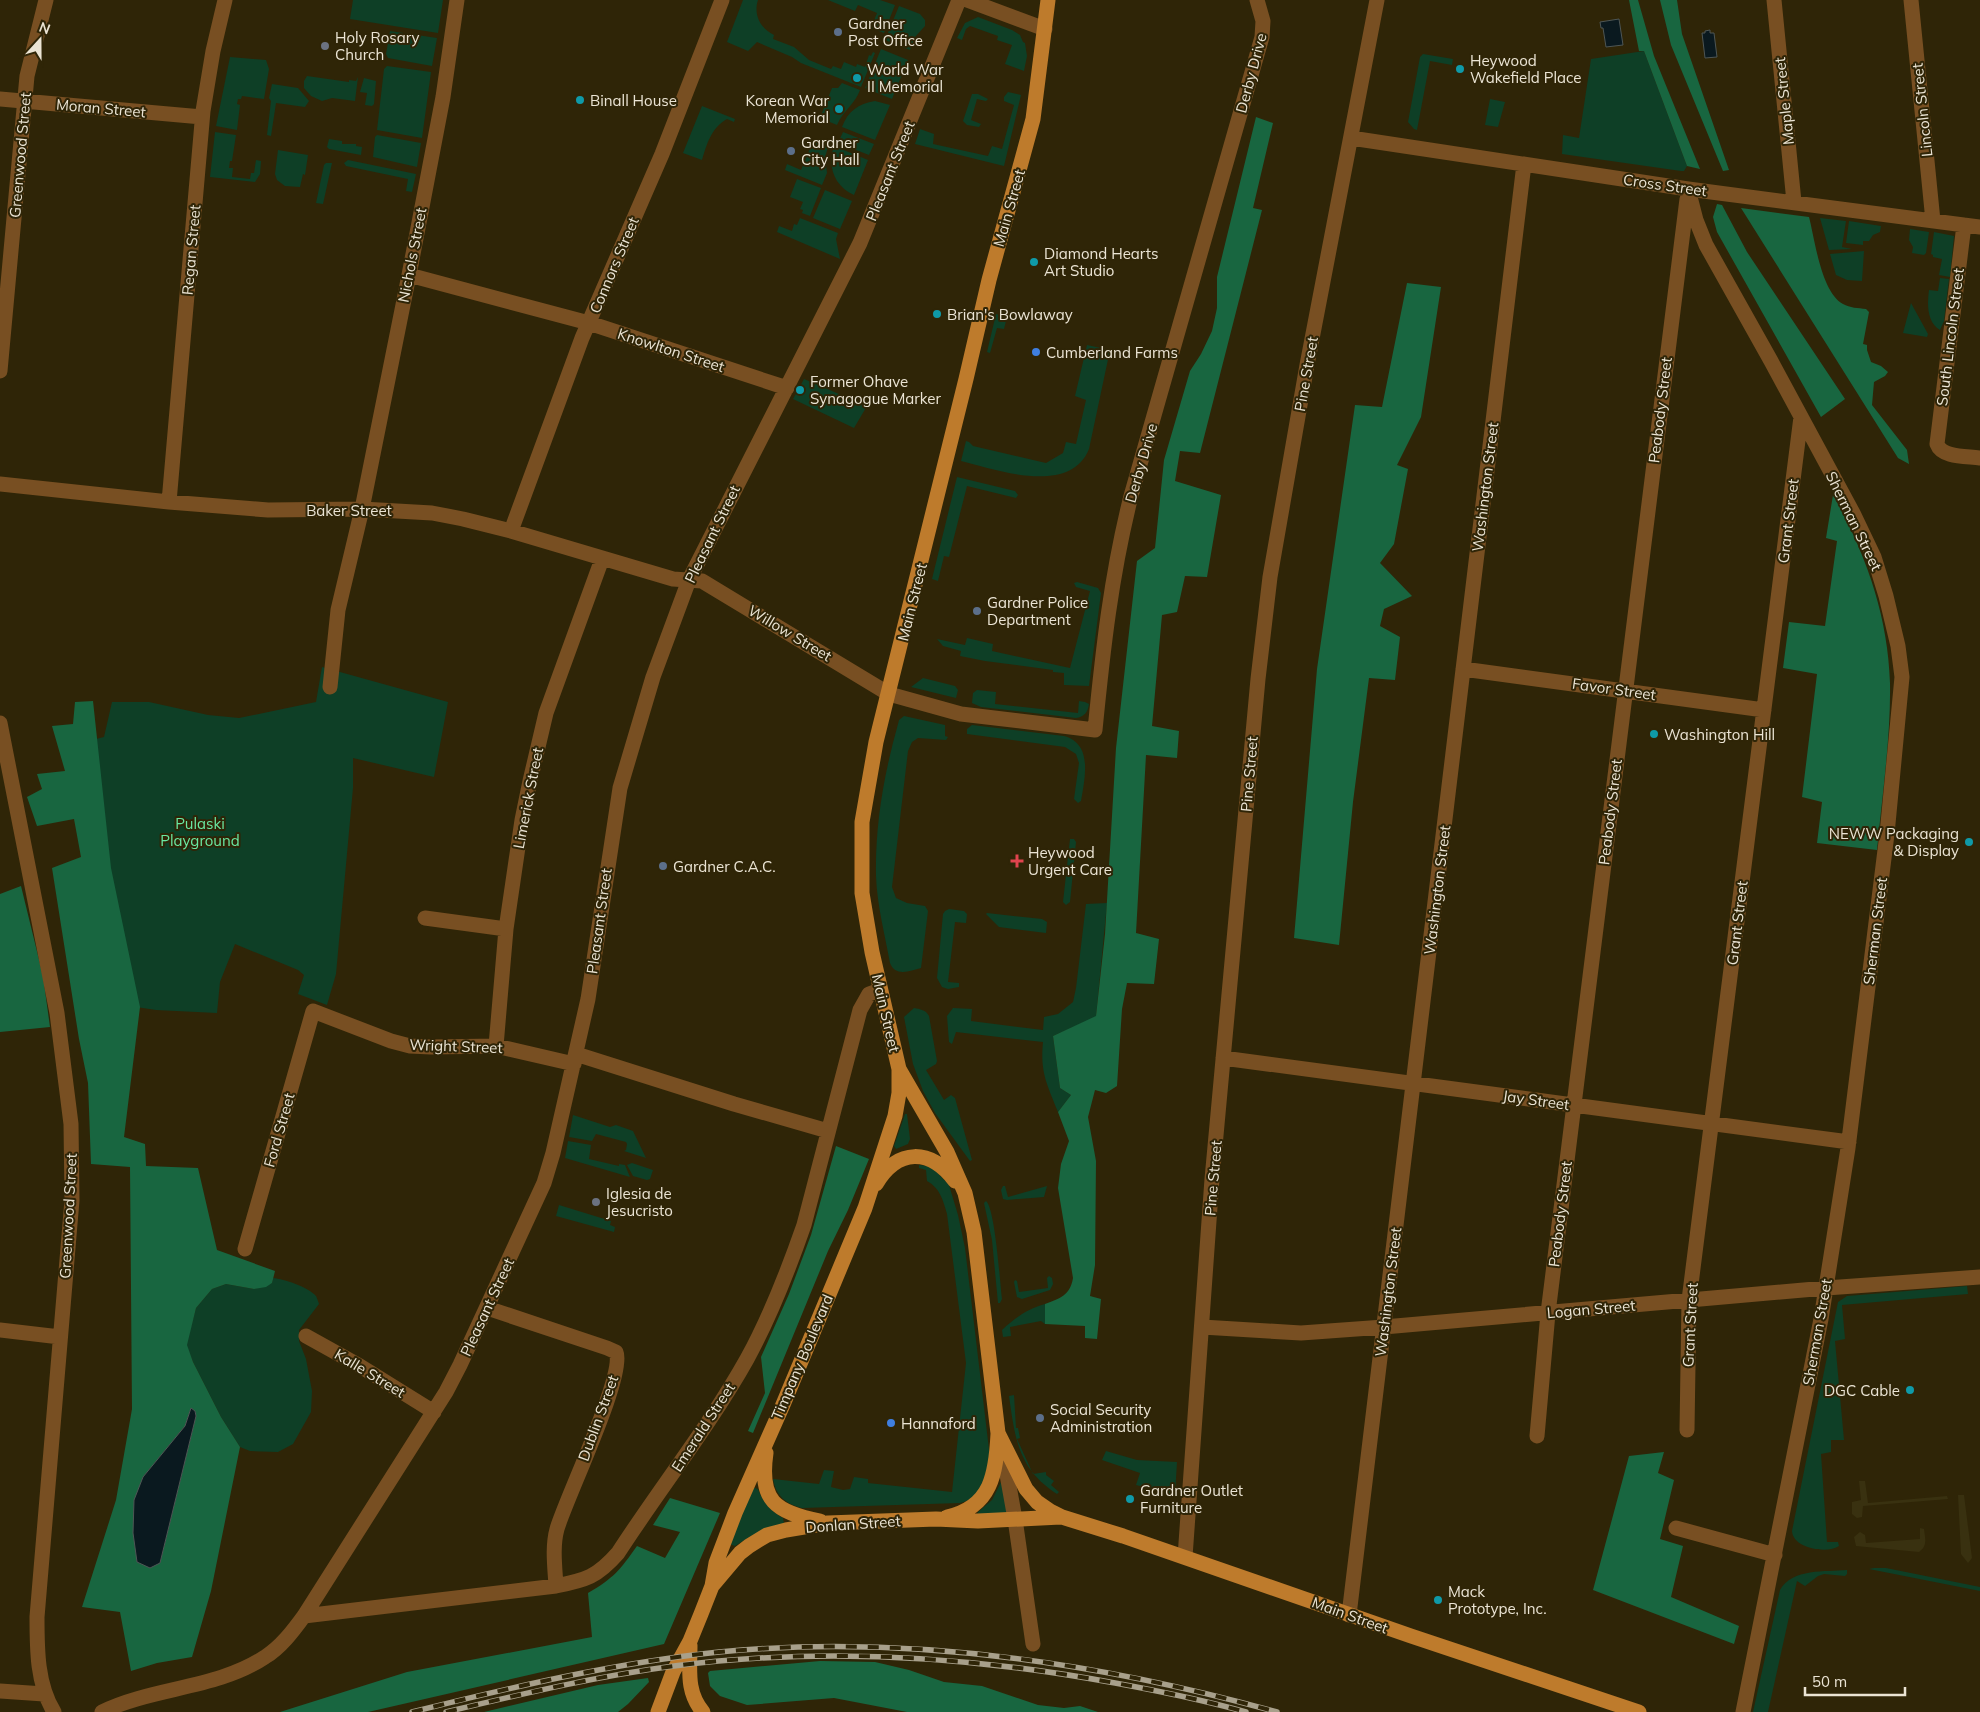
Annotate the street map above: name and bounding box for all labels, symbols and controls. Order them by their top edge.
place label: Gardner Post Office [848,14,923,50]
north arrow [15,15,65,65]
text: N [36,18,53,38]
marker: Gardner Post Office [832,26,844,38]
place label: Holy Rosary Church [335,28,420,64]
street label: Derby Drive [1231,31,1271,115]
marker: Holy Rosary Church [319,40,331,52]
place label: Heywood Wakefield Place [1470,51,1582,87]
street label: Maple Street [1770,56,1798,146]
place label: World War II Memorial [867,60,944,96]
street label: Lincoln Street [1908,62,1936,158]
marker: Heywood Wakefield Place [1454,63,1466,75]
marker: World War II Memorial [851,72,863,84]
place label: Binall House [590,91,677,110]
place label: Korean War Memorial [746,91,830,127]
street label: Greenwood Street [5,92,35,218]
marker: Binall House [574,94,586,106]
street label: Moran Street [55,95,147,121]
marker: Korean War Memorial [833,103,845,115]
street label: Pleasant Street [861,118,919,224]
place label: Gardner City Hall [801,133,860,169]
marker: Gardner City Hall [785,145,797,157]
street label: Main Street [989,167,1029,249]
street label: Cross Street [1622,170,1708,200]
street label: Regan Street [178,204,204,296]
street label: Nichols Street [394,206,430,304]
street label: Connors Street [585,214,643,316]
place label: Diamond Hearts Art Studio [1044,244,1158,280]
marker: Diamond Hearts Art Studio [1028,256,1040,268]
street label: South Lincoln Street [1932,267,1968,407]
place label: Brian's Bowlaway [947,305,1073,324]
marker: Brian's Bowlaway [931,308,943,320]
street label: Knowlton Street [615,324,727,376]
street label: Pine Street [1290,335,1322,413]
place label: Cumberland Farms [1046,343,1178,362]
marker: Cumberland Farms [1030,346,1042,358]
street label: Peabody Street [1644,356,1676,464]
place label: Former Ohave Synagogue Marker [810,372,941,408]
marker: Former Ohave Synagogue Marker [794,384,806,396]
street label: Derby Drive [1121,421,1161,505]
street label: Washington Street [1468,421,1502,553]
street label: Sherman Street [1822,468,1886,574]
street label: Grant Street [1773,478,1803,564]
street label: Pleasant Street [680,482,744,586]
street label: Baker Street [306,501,392,520]
street label: Main Street [893,561,931,643]
place label: Gardner Police Department [987,593,1088,629]
street label: Willow Street [745,601,835,665]
marker: Gardner Police Department [971,605,983,617]
street label: Favor Street [1571,674,1657,704]
place label: Washington Hill [1664,725,1775,744]
marker: Washington Hill [1648,728,1660,740]
street label: Pine Street [1236,735,1262,813]
street label: Limerick Street [509,746,547,850]
street label: Peabody Street [1594,758,1626,866]
park label: Pulaski Playground [160,814,240,850]
street label: Washington Street [1420,824,1454,956]
place label: NEWW Packaging & Display [1829,824,1959,860]
marker: NEWW Packaging & Display [1963,836,1975,848]
place label: Heywood Urgent Care [1028,843,1112,879]
marker: Heywood Urgent Care [1010,854,1024,868]
place label: Gardner C.A.C. [673,857,776,876]
marker: Gardner C.A.C. [657,860,669,872]
street label: Pleasant Street [582,867,616,975]
street label: Sherman Street [1859,876,1891,986]
street label: Grant Street [1722,880,1752,966]
street label: Main Street [868,972,904,1054]
street label: Wright Street [409,1035,503,1057]
street label: Jay Street [1501,1086,1571,1114]
street label: Ford Street [259,1091,299,1169]
street label: Pine Street [1200,1139,1226,1217]
street label: Greenwood Street [55,1153,81,1279]
street label: Peabody Street [1544,1160,1576,1268]
place label: Iglesia de Jesucristo [606,1184,673,1220]
marker: Iglesia de Jesucristo [590,1196,602,1208]
street label: Washington Street [1371,1226,1405,1358]
street label: Pleasant Street [456,1255,518,1359]
street label: Sherman Street [1798,1277,1836,1387]
street label: Grant Street [1678,1282,1702,1368]
street label: Timpany Boulevard [767,1291,837,1423]
street label: Logan Street [1546,1296,1636,1322]
street label: Kalle Street [331,1344,409,1402]
street label: Dublin Street [574,1372,622,1464]
street label: Emerald Street [667,1379,739,1475]
place label: DGC Cable [1824,1381,1900,1400]
marker: DGC Cable [1904,1384,1916,1396]
place label: Social Security Administration [1050,1400,1152,1436]
marker: Social Security Administration [1034,1412,1046,1424]
place label: Hannaford [901,1414,976,1433]
marker: Hannaford [885,1417,897,1429]
place label: Gardner Outlet Furniture [1140,1481,1243,1517]
marker: Gardner Outlet Furniture [1124,1493,1136,1505]
street label: Donlan Street [805,1511,901,1537]
place label: Mack Prototype, Inc. [1448,1582,1547,1618]
street label: Main Street [1309,1592,1391,1638]
marker: Mack Prototype, Inc. [1432,1594,1444,1606]
scale bar [1805,1664,1905,1696]
text: 50 m [1812,1672,1847,1691]

